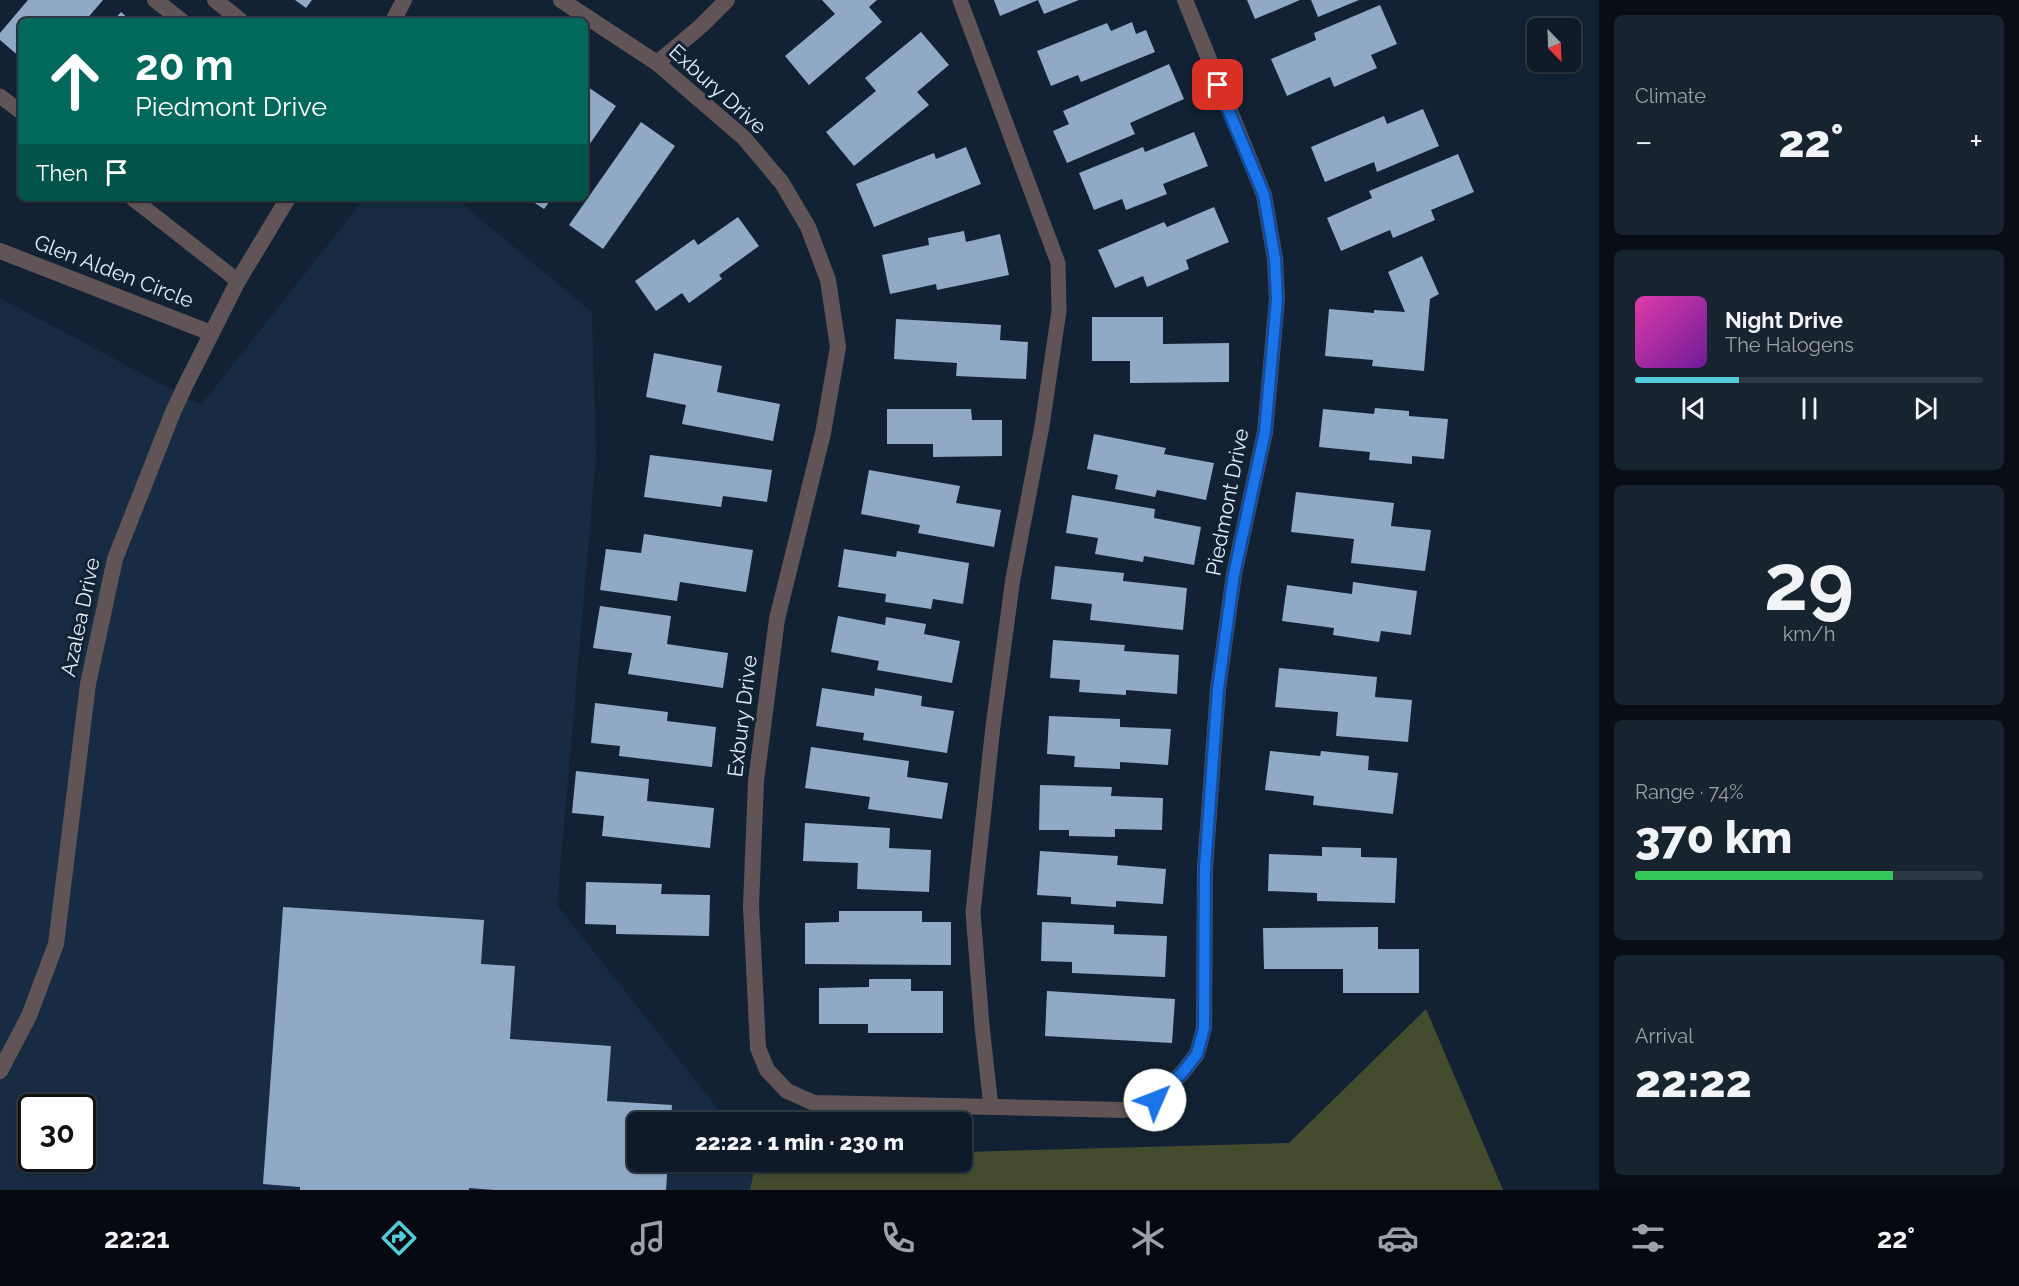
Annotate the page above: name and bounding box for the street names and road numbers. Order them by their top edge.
street label: Exbury Drive [664,39,772,139]
street label: Glen Alden Circle [31,229,197,313]
street label: Piedmont Drive [1200,426,1254,578]
street label: Azalea Drive [55,555,105,679]
street label: Exbury Drive [722,654,762,778]

